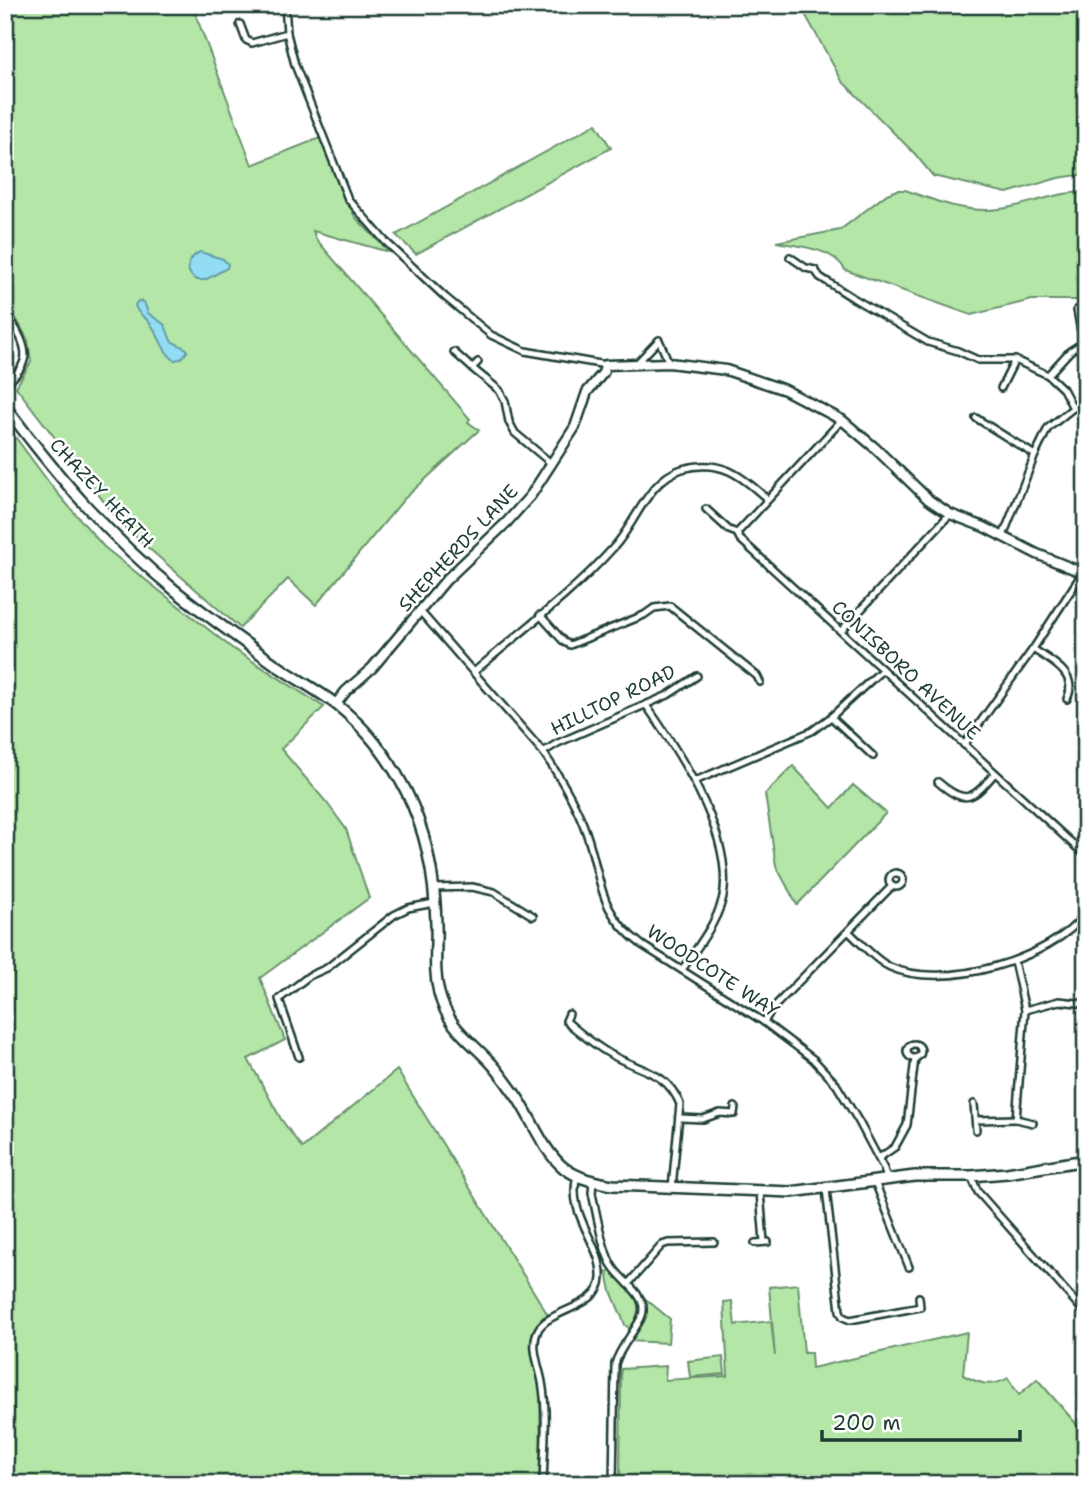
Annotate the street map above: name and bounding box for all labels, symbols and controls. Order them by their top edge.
street label: CHAZEY HEATH [44,433,160,553]
street label: SHEPHERDS LANE [393,479,524,617]
street label: CONISBORO AVENUE [826,595,986,746]
street label: HILLTOP ROAD [546,659,680,741]
street label: WOODCOTE WAY [642,919,784,1023]
scale bar [822,1398,1019,1442]
text: 200 m [832,1409,901,1437]

